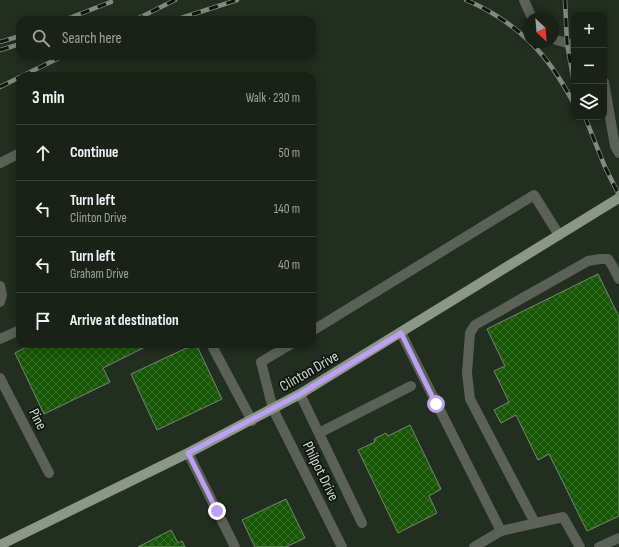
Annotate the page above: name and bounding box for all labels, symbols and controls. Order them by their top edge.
north arrow [523,12,559,48]
map controls [571,12,607,120]
button: + [571,12,607,48]
search box [16,16,316,60]
icon: search [30,27,52,49]
text: Search here [62,29,122,48]
button: − [571,48,607,84]
button: layers [571,84,607,120]
text: 3 min [32,88,65,108]
text: Walk · 230 m [246,90,300,106]
icon: ahead [32,142,54,164]
text: Continue [70,143,119,162]
text: 50 m [279,145,300,161]
text: Turn left [70,191,115,210]
icon: left [32,198,54,220]
text: 140 m [274,201,300,217]
text: Clinton Drive [70,210,127,226]
text: Turn left [70,247,115,266]
icon: left [32,254,54,276]
text: 40 m [278,257,300,273]
text: Graham Drive [70,266,129,282]
icon: arrive [32,310,54,332]
text: Arrive at destination [70,311,179,330]
street label: Clinton Drive [276,347,342,396]
route start [427,395,445,413]
street label: Pine [24,405,51,433]
street label: Philpot Drive [298,438,343,504]
route end [208,502,226,520]

